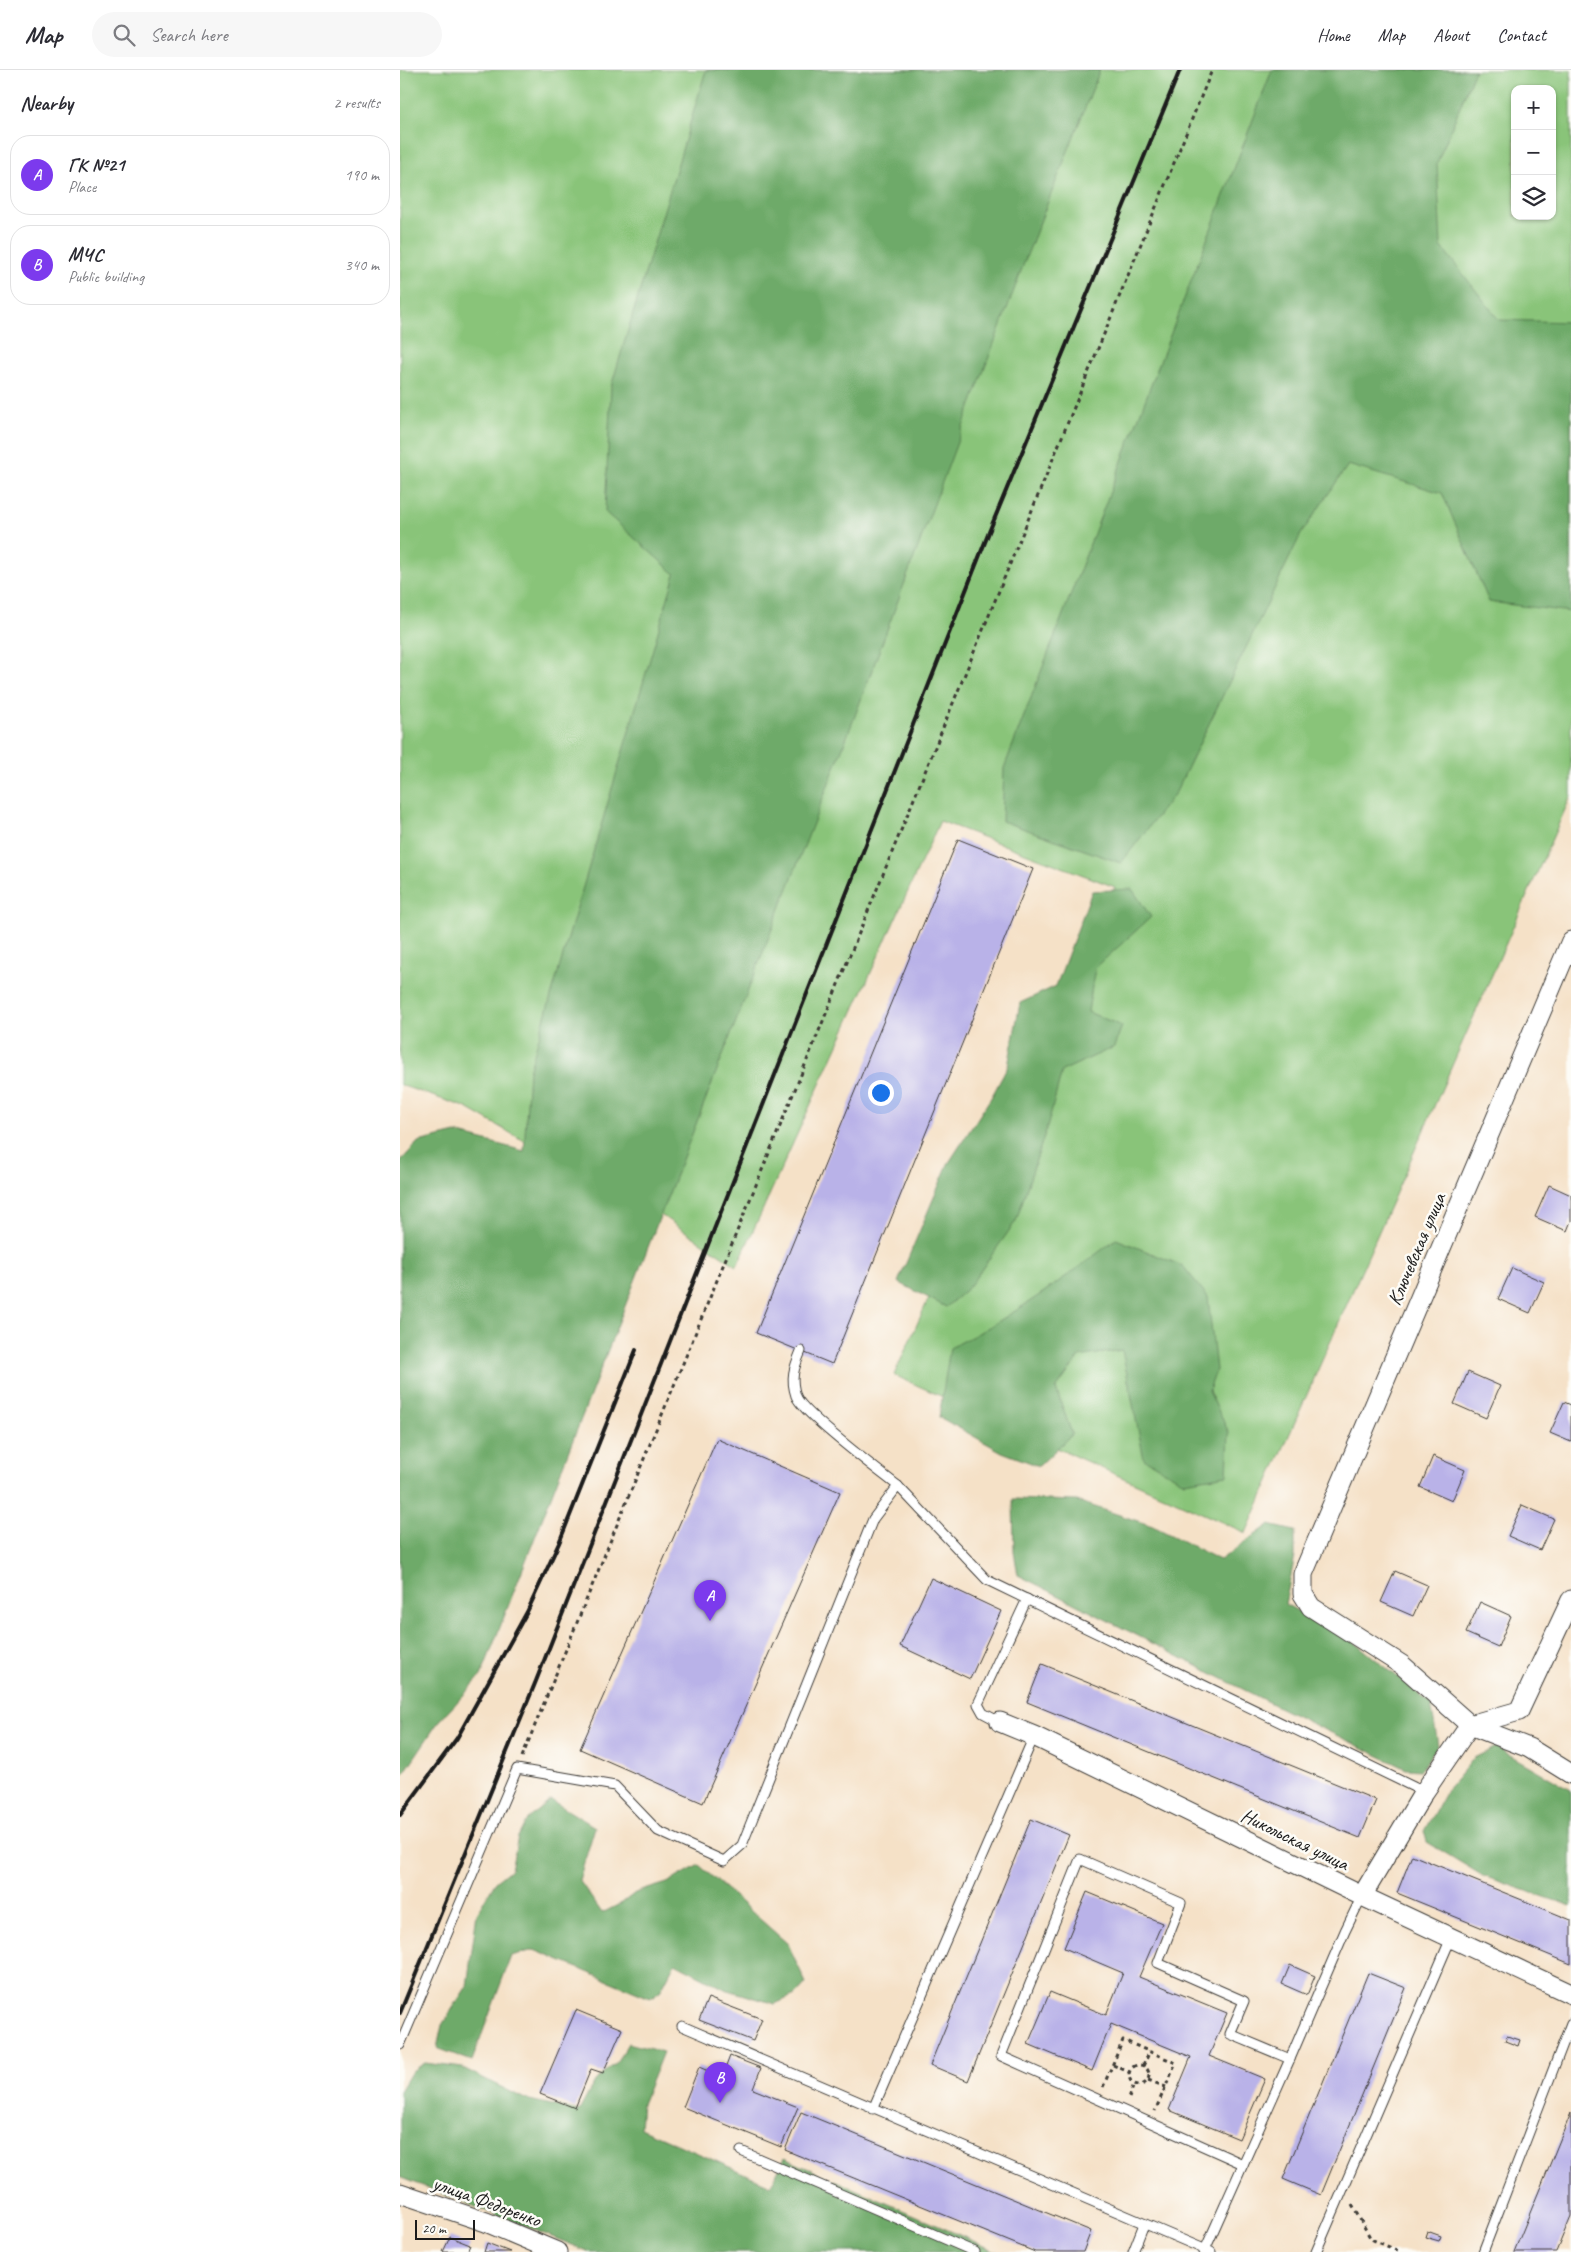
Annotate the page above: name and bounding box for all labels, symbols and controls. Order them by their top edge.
search box [92,12,442,57]
text: Map [25,20,62,50]
icon: search [110,21,138,49]
text: Search here [150,23,228,47]
text: Home [1317,24,1350,46]
text: Map [1378,24,1405,46]
text: About [1433,24,1469,46]
text: Contact [1497,24,1546,46]
map controls [1511,85,1556,220]
button: + [1511,85,1556,130]
text: Nearby [20,90,73,116]
text: 2 results [333,93,380,113]
button: − [1511,130,1556,175]
text: ГК №21 [68,153,125,177]
text: A [33,165,41,185]
text: 190 m [345,165,379,185]
button: layers [1511,175,1556,220]
text: Place [68,177,96,197]
text: МЧС [68,243,103,267]
text: B [33,255,41,275]
text: 340 m [345,255,379,275]
text: Public building [68,267,144,287]
your location [868,1080,894,1106]
street label: Ключевская улица [1382,1188,1452,1309]
pin: A [694,1580,726,1621]
street label: Никольская улица [1237,1803,1354,1877]
pin: B [704,2062,736,2103]
street label: улица Федоренко [429,2170,545,2233]
scale bar [415,2217,475,2240]
text: 20 m [422,2220,446,2237]

